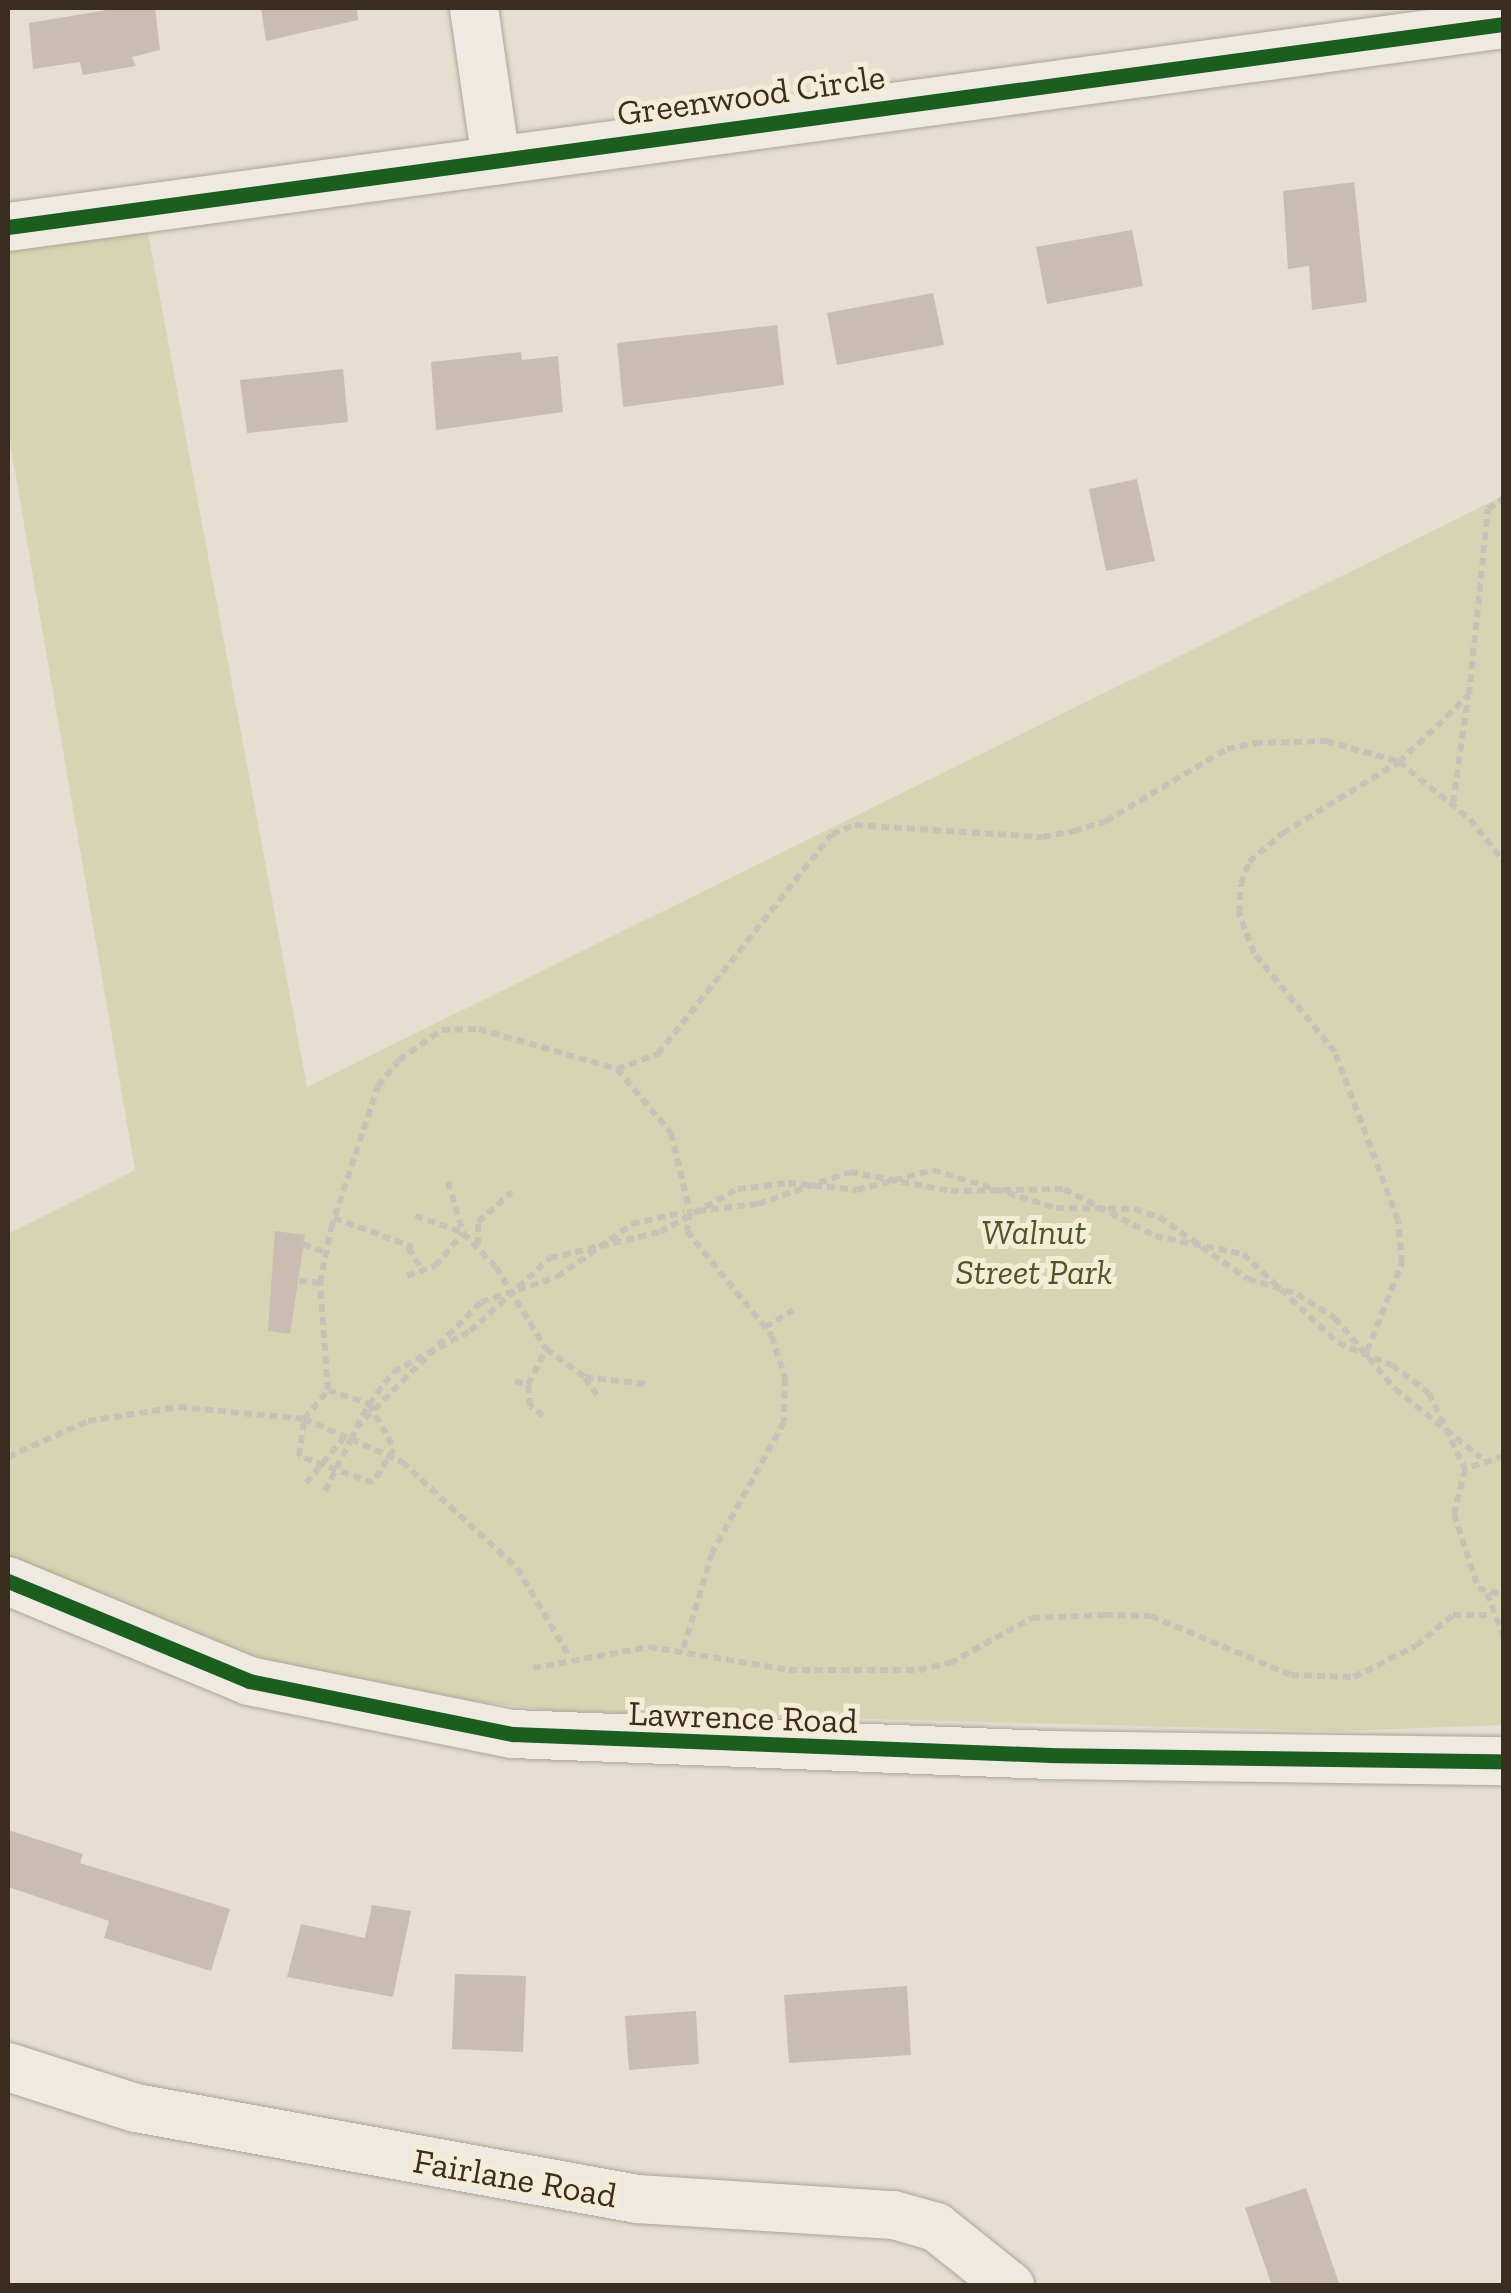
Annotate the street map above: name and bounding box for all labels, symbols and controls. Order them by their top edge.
street label: Greenwood Circle [615,55,887,135]
park label: Walnut Street Park [956,1211,1112,1293]
street label: Lawrence Road [628,1692,858,1742]
street label: Fairlane Road [410,2139,620,2217]

